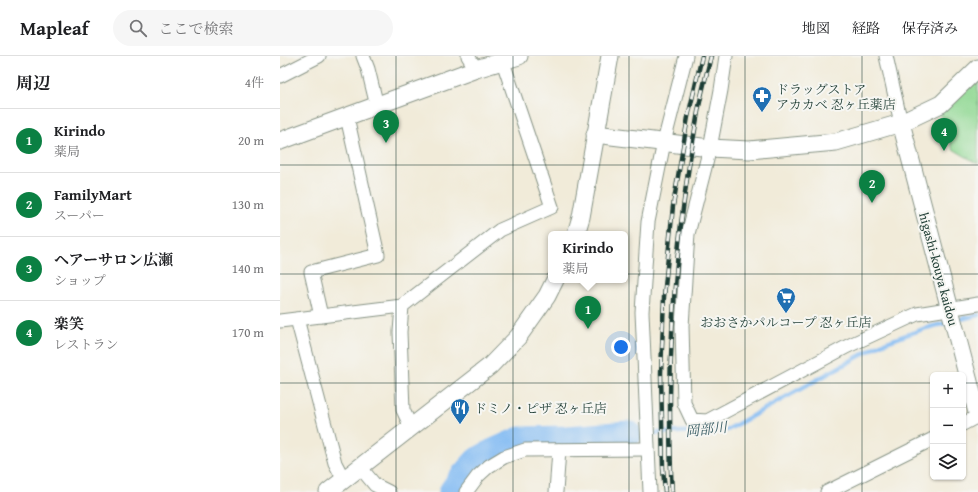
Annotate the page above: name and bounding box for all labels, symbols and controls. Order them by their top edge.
search box [113,10,393,46]
text: Mapleaf [20,14,89,42]
icon: search [127,17,149,39]
text: ここで検索 [159,18,234,39]
text: 地図 [802,18,830,38]
text: 経路 [852,18,880,38]
text: 保存済み [902,18,958,38]
text: 周辺 [16,70,50,95]
text: 4件 [245,73,264,92]
place label: ドラッグストア アカカベ 忍ヶ丘薬店 [776,80,896,114]
pharmacy icon: ドラッグストア アカカベ 忍ヶ丘薬店 [751,85,773,113]
pin: 3 [373,110,399,143]
pin: 4 [931,118,957,151]
text: Kirindo [54,120,105,141]
text: 1 [26,131,32,150]
text: 20 m [238,131,264,150]
text: 薬局 [54,142,80,161]
pin: 2 [859,170,885,203]
text: FamilyMart [54,184,132,205]
text: 2 [26,195,32,214]
text: 130 m [232,195,264,214]
text: スーパー [54,206,105,225]
street label: higashi-kouya kaidou [914,210,963,328]
popup [548,231,628,283]
text: Kirindo [562,237,614,258]
text: ヘアーサロン広瀬 [54,249,173,270]
text: 3 [26,259,32,278]
text: 140 m [232,259,264,278]
text: 薬局 [562,259,588,278]
text: ショップ [54,271,106,290]
supermarket icon: おおさかパルコープ 忍ヶ丘店 [775,286,797,314]
pin: 1 [575,296,601,329]
text: 楽笑 [54,313,84,334]
place label: おおさかパルコープ 忍ヶ丘店 [700,313,872,332]
text: 4 [26,323,32,342]
text: 170 m [232,323,264,342]
text: レストラン [54,335,119,354]
your location [611,337,631,357]
map controls [930,372,966,480]
button: + [930,372,966,408]
restaurant icon: ドミノ・ピザ 忍ヶ丘店 [449,397,471,425]
place label: ドミノ・ピザ 忍ヶ丘店 [474,399,607,418]
button: − [930,408,966,444]
water label: 岡部川 [684,417,730,441]
button: layers [930,444,966,480]

